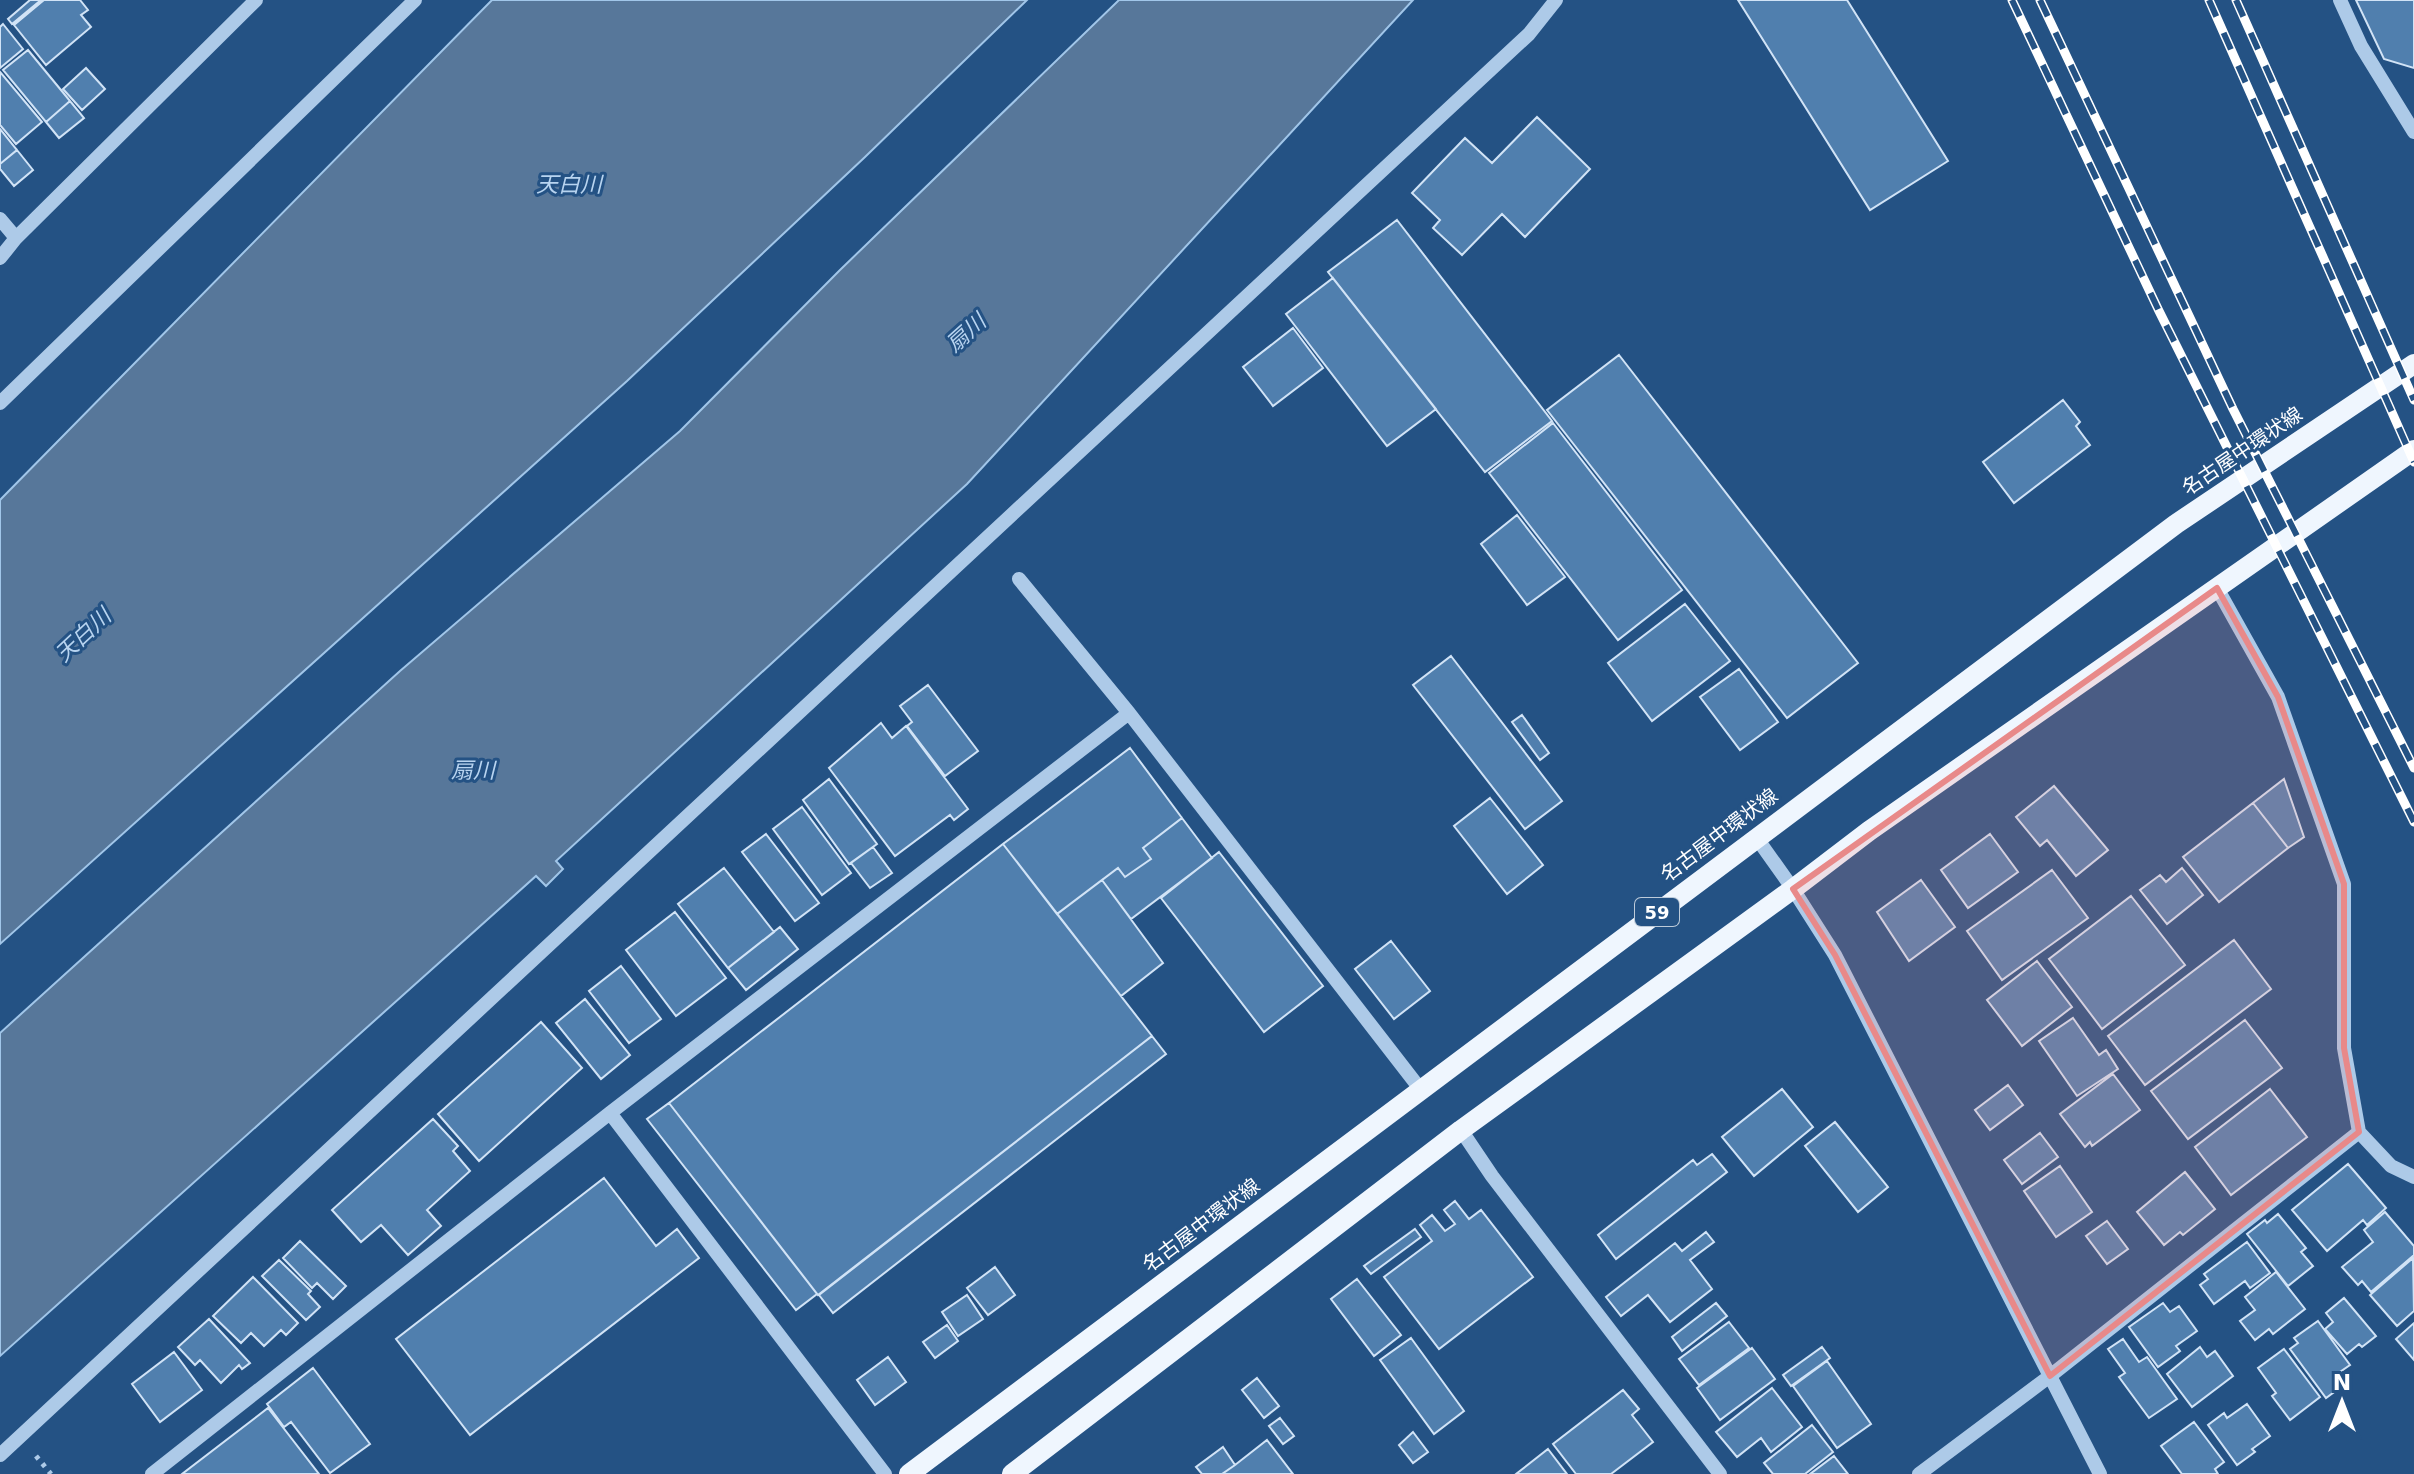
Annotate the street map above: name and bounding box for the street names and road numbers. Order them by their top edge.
street label: 名古屋中環状線 [2177,402,2307,500]
street label: 名古屋中環状線 [1656,783,1782,887]
road number: 59 [1635,898,1679,926]
street label: 名古屋中環状線 [1138,1173,1264,1277]

